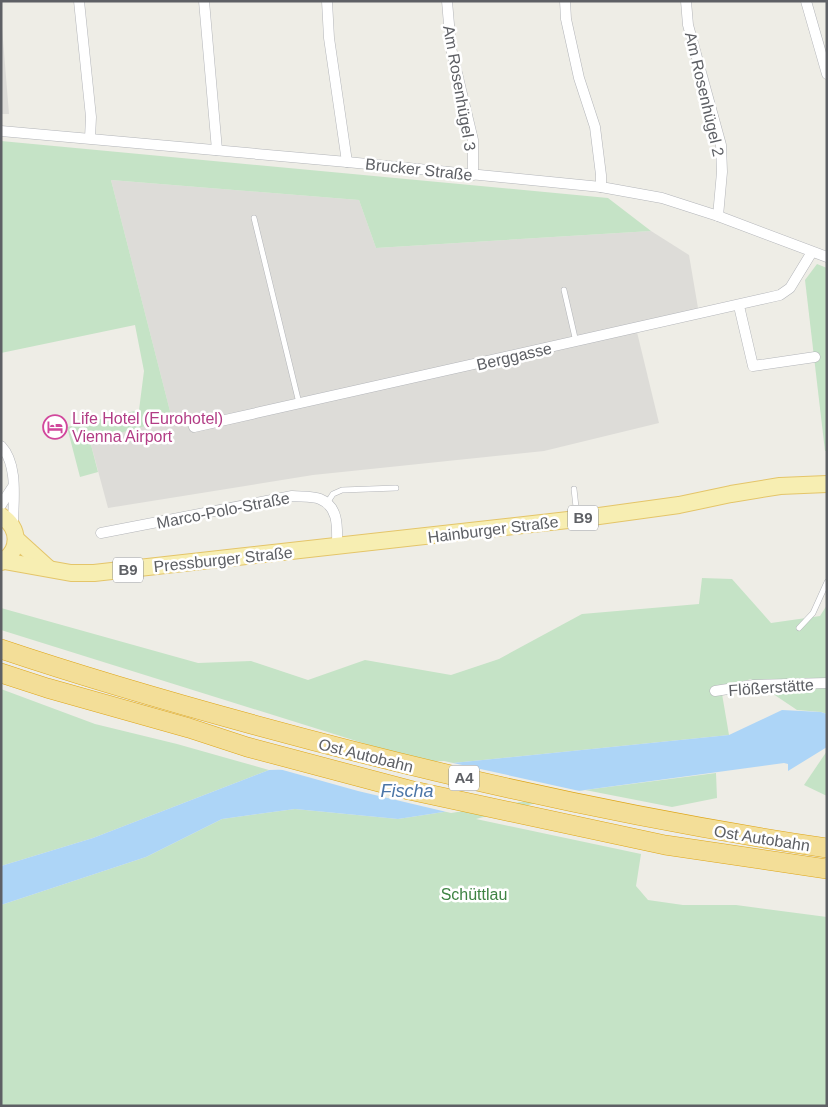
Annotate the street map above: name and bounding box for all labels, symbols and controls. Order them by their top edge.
street label: Am Rosenhügel 3 [440,24,479,152]
street label: Am Rosenhügel 2 [682,30,727,158]
street label: Brucker Straße [365,155,473,184]
street label: Berggasse [475,340,553,373]
place label: Life Hotel (Eurohotel) Vienna Airport [72,410,223,445]
hotel icon: Life Hotel (Eurohotel) Vienna Airport [42,414,68,440]
street label: Marco-Polo-Straße [155,489,291,532]
road number: B9 [568,506,598,530]
street label: Hainburger Straße [427,513,560,546]
street label: Pressburger Straße [153,544,293,575]
road number: B9 [113,558,143,582]
street label: Flößerstätte [728,676,814,699]
street label: Ost Autobahn [317,736,415,775]
road number: A4 [449,766,479,790]
water label: Fischa [380,781,434,801]
street label: Ost Autobahn [713,823,811,854]
park label: Schüttlau [441,886,507,903]

